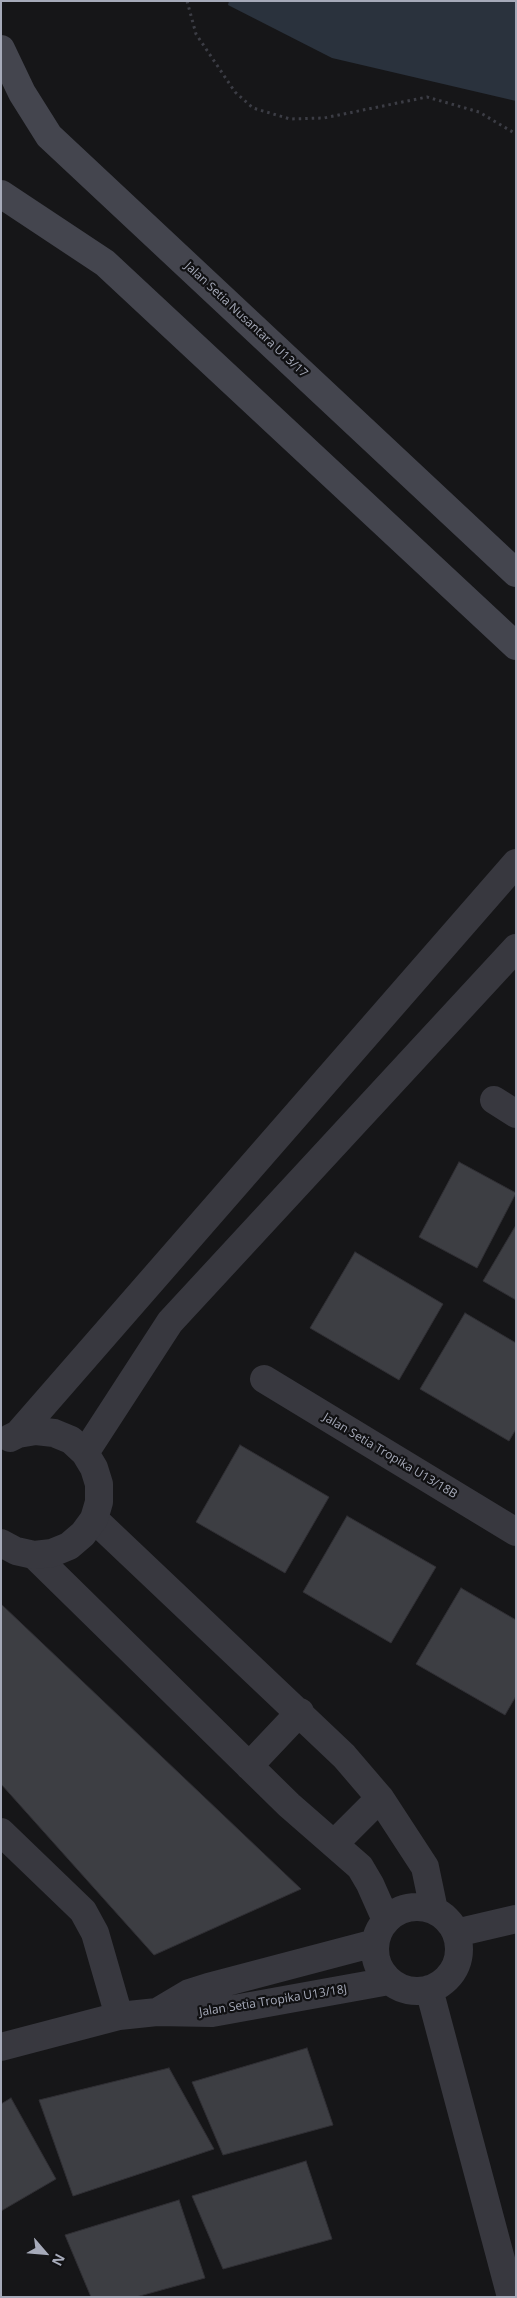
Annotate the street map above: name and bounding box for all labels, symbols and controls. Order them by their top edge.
street label: Jalan Setia Nusantara U13/17 [182,259,310,381]
street label: Jalan Setia Tropika U13/18B [320,1410,460,1502]
street label: Jalan Setia Tropika U13/18J [198,1982,348,2020]
north arrow [20,2228,70,2278]
text: N [48,2251,70,2269]

